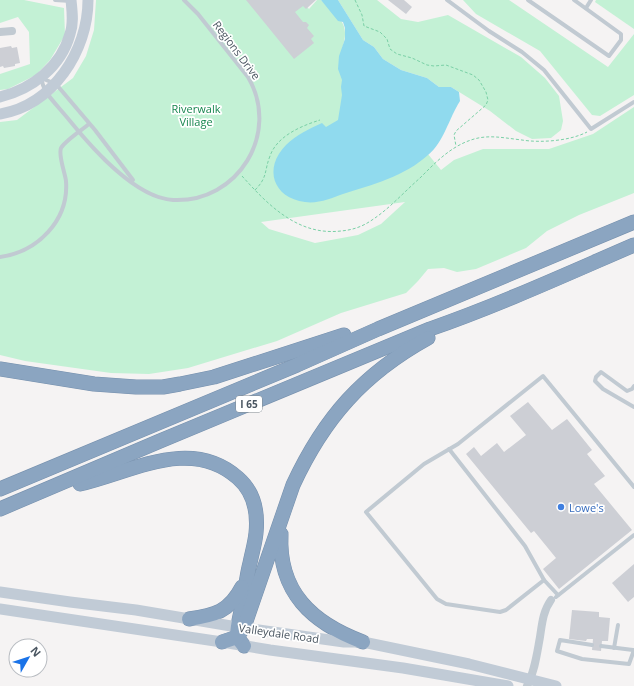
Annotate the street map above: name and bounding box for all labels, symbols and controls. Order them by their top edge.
street label: Regions Drive [210,17,264,83]
park label: Riverwalk Village [172,101,221,129]
road number: I 65 [236,396,262,412]
place label: Lowe's [569,500,604,515]
marker: Lowe's [556,502,566,512]
street label: Valleydale Road [238,620,320,646]
north arrow [8,638,48,678]
text: N [28,643,45,660]

